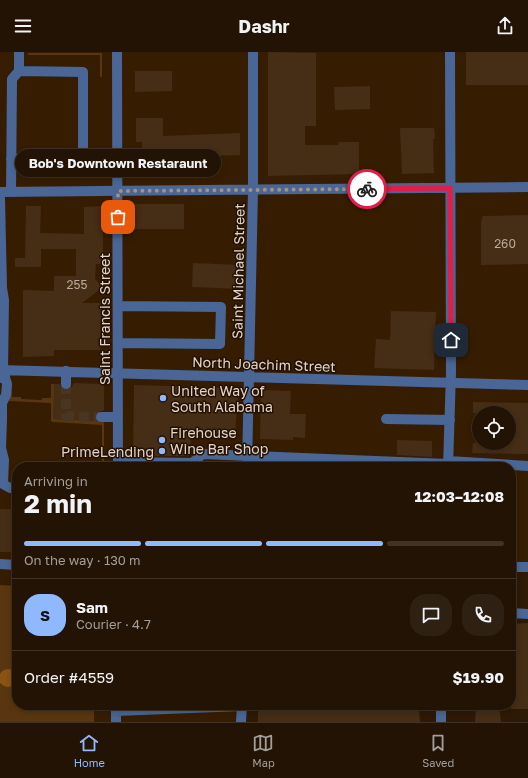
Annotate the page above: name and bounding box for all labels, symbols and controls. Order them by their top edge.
icon: menu [12,15,34,37]
text: Dashr [238,15,290,37]
icon: share [494,15,516,37]
callout: Bob's Downtown Restaraunt [15,149,221,177]
text: Bob's Downtown Restaraunt [29,155,207,171]
courier [347,169,387,209]
icon: bike [356,178,378,200]
pin [101,200,135,234]
street label: Saint Michael Street [228,203,248,339]
icon: bag [107,206,129,228]
house number: 260 [494,236,516,251]
street label: Saint Francis Street [96,253,113,385]
house number: 255 [67,277,87,292]
pin [434,323,468,357]
icon: home [440,329,462,351]
street label: North Joachim Street [192,353,336,375]
place label: United Way of South Alabama [171,382,273,415]
marker: United Way of South Alabama [158,393,168,403]
map controls [472,406,516,450]
button: locate [472,406,516,450]
place label: Firehouse Wine Bar Shop [170,424,268,457]
marker: Firehouse Wine Bar Shop [157,435,167,445]
place label: PrimeLending [61,443,154,460]
marker: PrimeLending [157,446,167,456]
text: Arriving in [24,473,88,489]
text: 12:03–12:08 [414,487,504,505]
text: 2 min [24,488,92,519]
text: On the way · 130 m [24,552,141,568]
button: chat [410,594,452,636]
button: phone [462,594,504,636]
text: Sam [76,598,108,616]
text: S [40,606,50,624]
text: Courier · 4.7 [76,616,151,632]
text: Order #4559 [24,668,114,686]
text: $19.90 [453,668,504,686]
tab: Home [74,732,105,769]
tab: Map [252,732,275,769]
tab: Saved [422,732,454,769]

